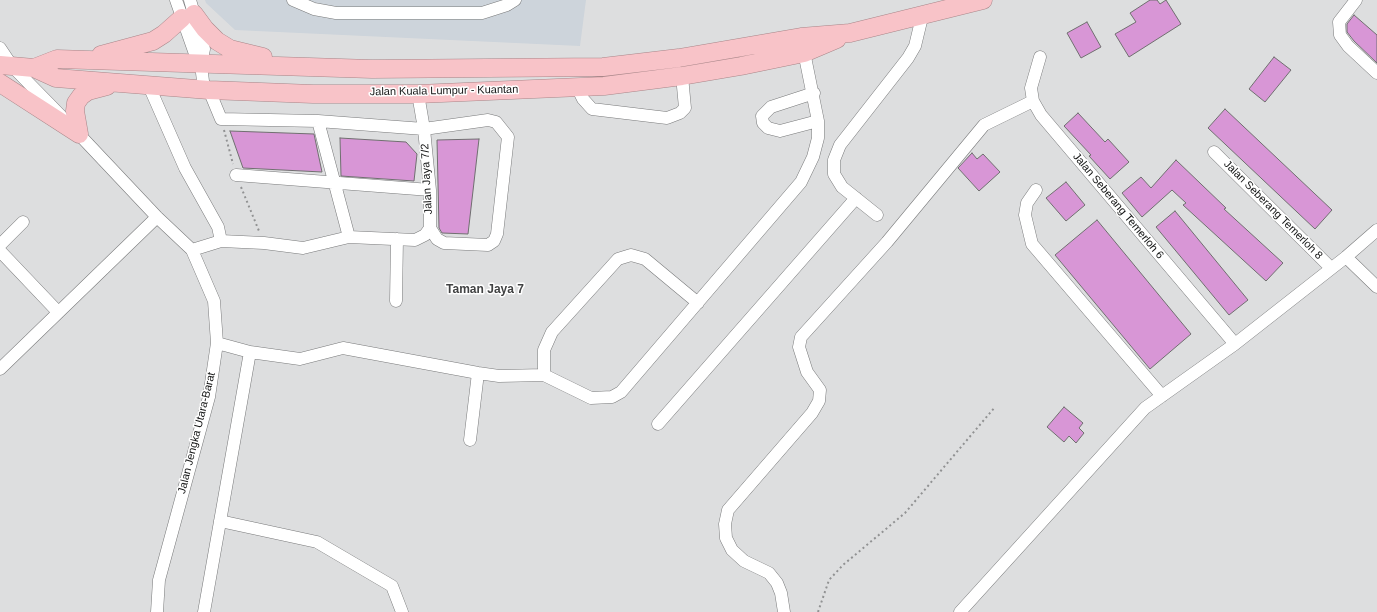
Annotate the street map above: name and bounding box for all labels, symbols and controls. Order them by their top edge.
street label: Jalan Kuala Lumpur - Kuantan [370,83,518,99]
street label: Jalan Jaya 7/2 [419,143,435,215]
street label: Jalan Seberang Temerloh 6 [1070,150,1166,262]
street label: Jalan Seberang Temerloh 8 [1221,158,1325,262]
district label: Taman Jaya 7 [446,283,524,297]
street label: Jalan Jengka Utara-Barat [176,371,218,495]

